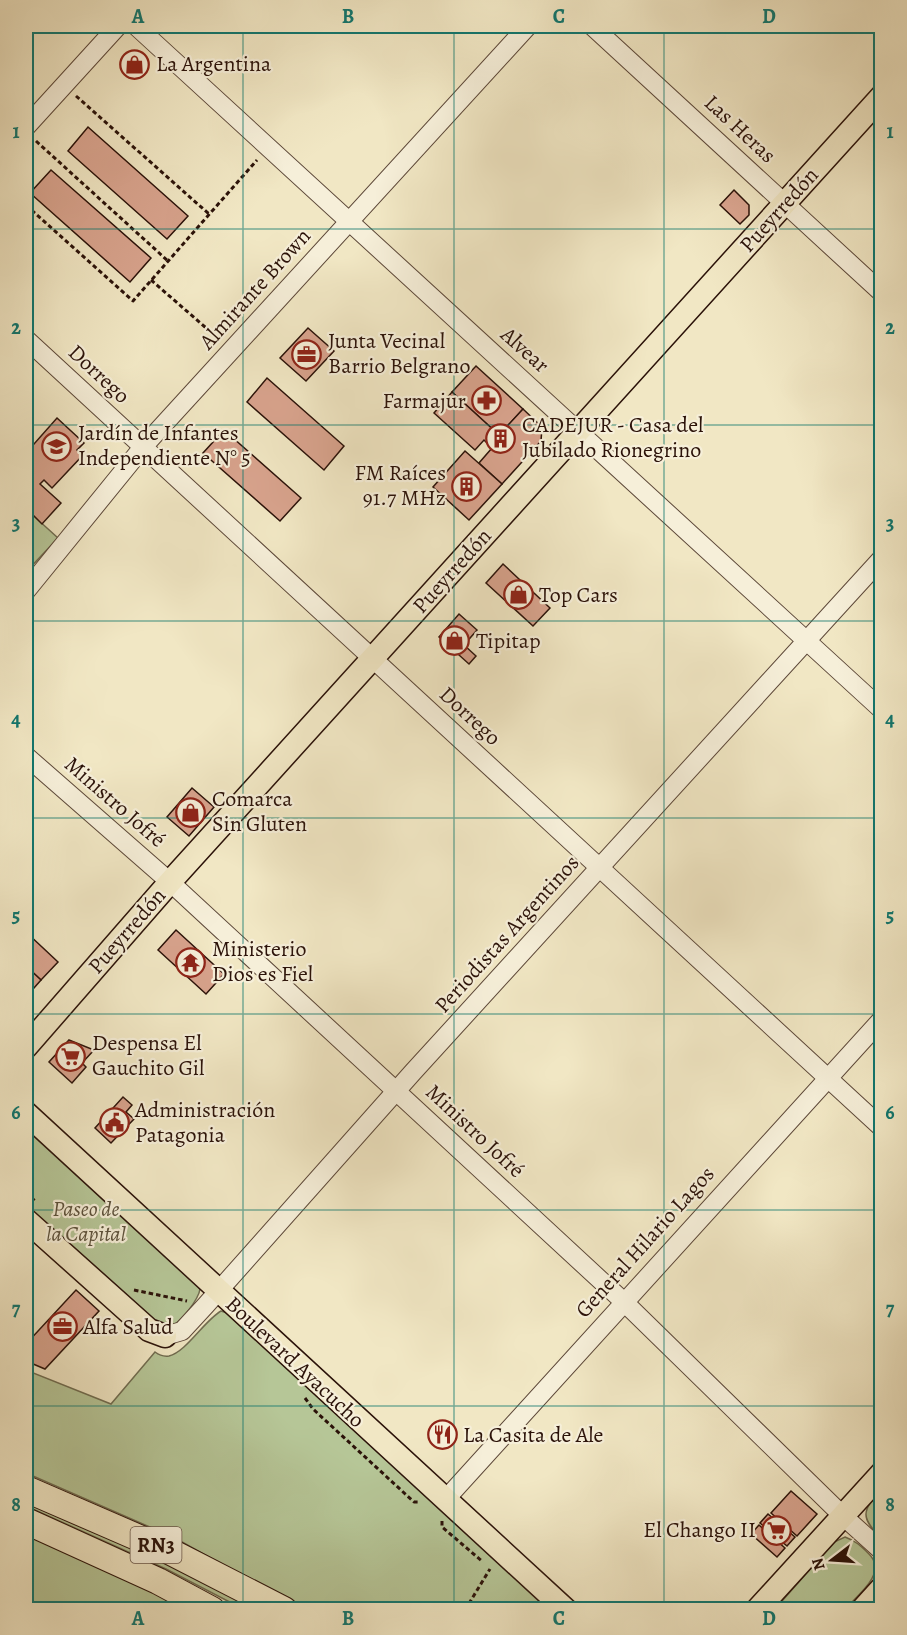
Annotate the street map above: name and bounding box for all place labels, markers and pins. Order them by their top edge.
shop icon: La Argentina [119,48,151,80]
place label: La Argentina [156,49,272,79]
place label: Junta Vecinal Barrio Belgrano [328,326,470,381]
office icon: Junta Vecinal Barrio Belgrano [291,338,323,370]
pharmacy icon: Farmajur [471,385,503,417]
place label: Farmajur [383,386,466,416]
place label: CADEJUR - Casa del Jubilado Rionegrino [522,410,703,465]
place label: Jardín de Infantes Independiente N° 5 [78,418,251,473]
building icon: CADEJUR - Casa del Jubilado Rionegrino [485,422,517,454]
school or university icon: Jardín de Infantes Independiente N° 5 [41,430,73,462]
place label: FM Raíces 91.7 MHz [355,458,446,513]
building icon: FM Raíces 91.7 MHz [451,470,483,502]
shop icon: Top Cars [502,579,534,611]
place label: Top Cars [539,580,618,610]
shop icon: Tipitap [439,625,471,657]
place label: Tipitap [476,626,541,656]
place label: Comarca Sin Gluten [212,784,307,839]
shop icon: Comarca Sin Gluten [175,796,207,828]
place label: Ministerio Dios es Fiel [212,934,313,989]
temple icon: Ministerio Dios es Fiel [175,946,207,978]
place label: Despensa El Gauchito Gil [92,1028,204,1083]
supermarket icon: Despensa El Gauchito Gil [55,1040,87,1072]
place label: Administración Patagonia [134,1095,275,1150]
public building icon: Administración Patagonia [98,1107,130,1139]
office icon: Alfa Salud [46,1311,78,1343]
place label: Alfa Salud [82,1312,173,1342]
restaurant icon: La Casita de Ale [426,1419,458,1451]
place label: La Casita de Ale [463,1420,603,1450]
supermarket icon: El Chango II [761,1514,793,1546]
place label: El Chango II [643,1515,756,1545]

